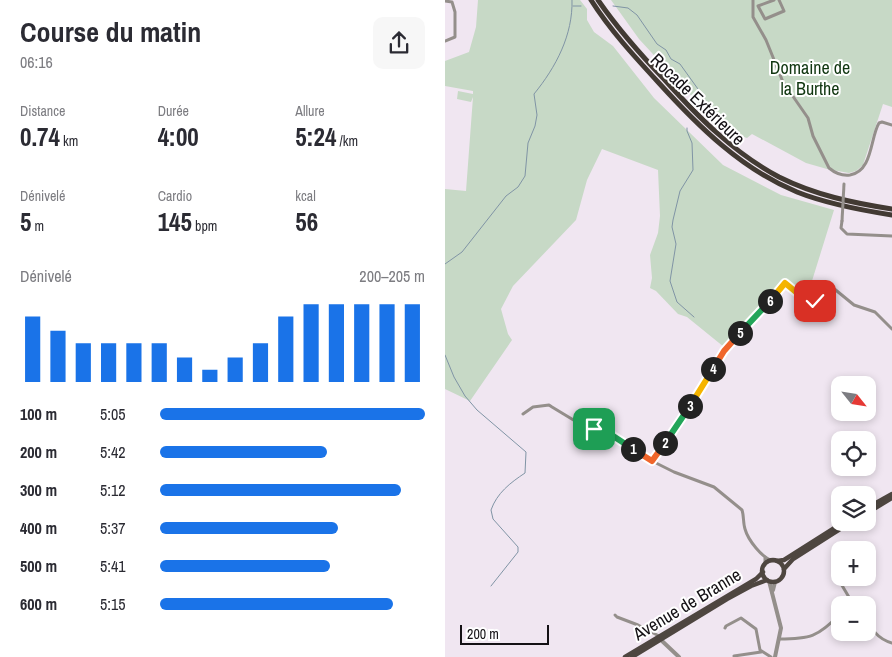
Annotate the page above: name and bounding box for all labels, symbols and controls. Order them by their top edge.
text: Course du matin [20,13,201,51]
button: share [373,17,425,69]
street label: Rocade Extérieure [645,47,751,151]
text: 06:16 [20,51,53,73]
park label: Domaine de la Burthe [770,55,850,101]
text: Distance [20,102,65,120]
text: Durée [158,102,189,120]
text: Allure [295,102,325,120]
text: 0.74 [20,120,60,154]
text: 4:00 [158,120,199,154]
text: 5:24 [295,120,336,154]
text: km [60,132,78,150]
text: /km [336,132,358,150]
text: Dénivelé [20,187,65,205]
text: Cardio [158,187,192,205]
text: kcal [295,187,316,205]
text: 5 [20,205,31,239]
text: 145 [158,205,192,239]
text: 56 [295,205,318,239]
text: m [31,217,44,235]
text: bpm [192,217,217,235]
text: Dénivelé [20,265,72,287]
text: 200–205 m [359,265,425,287]
pin [794,280,836,322]
icon: check [801,287,829,315]
pin: 6 [757,288,783,314]
text: 6 [767,292,774,310]
pin: 5 [727,320,753,346]
text: 5 [737,324,744,342]
pin: 4 [701,356,725,382]
text: 4 [710,360,717,378]
north arrow [831,376,876,421]
map controls [831,376,876,641]
pin: 3 [677,394,703,418]
text: 3 [687,397,694,415]
text: 100 m [20,403,57,425]
text: 5:05 [100,403,126,425]
pin [573,408,615,450]
icon: arrive [580,415,608,443]
pin: 2 [653,430,677,456]
button: locate [831,431,876,476]
text: 2 [662,434,669,452]
pin: 1 [621,436,645,462]
text: 1 [630,440,637,458]
text: 200 m [20,441,57,463]
text: 5:42 [100,441,126,463]
text: 300 m [20,479,57,501]
text: 5:12 [100,479,126,501]
button: layers [831,486,876,531]
text: 400 m [20,517,57,539]
text: 5:37 [100,517,126,539]
button: + [831,541,876,586]
text: 500 m [20,555,57,577]
text: 5:41 [100,555,126,577]
street label: Avenue de Branne [627,562,746,647]
text: 600 m [20,593,57,615]
text: 5:15 [100,593,126,615]
button: − [831,596,876,641]
scale bar [460,622,549,645]
text: 200 m [467,625,499,643]

